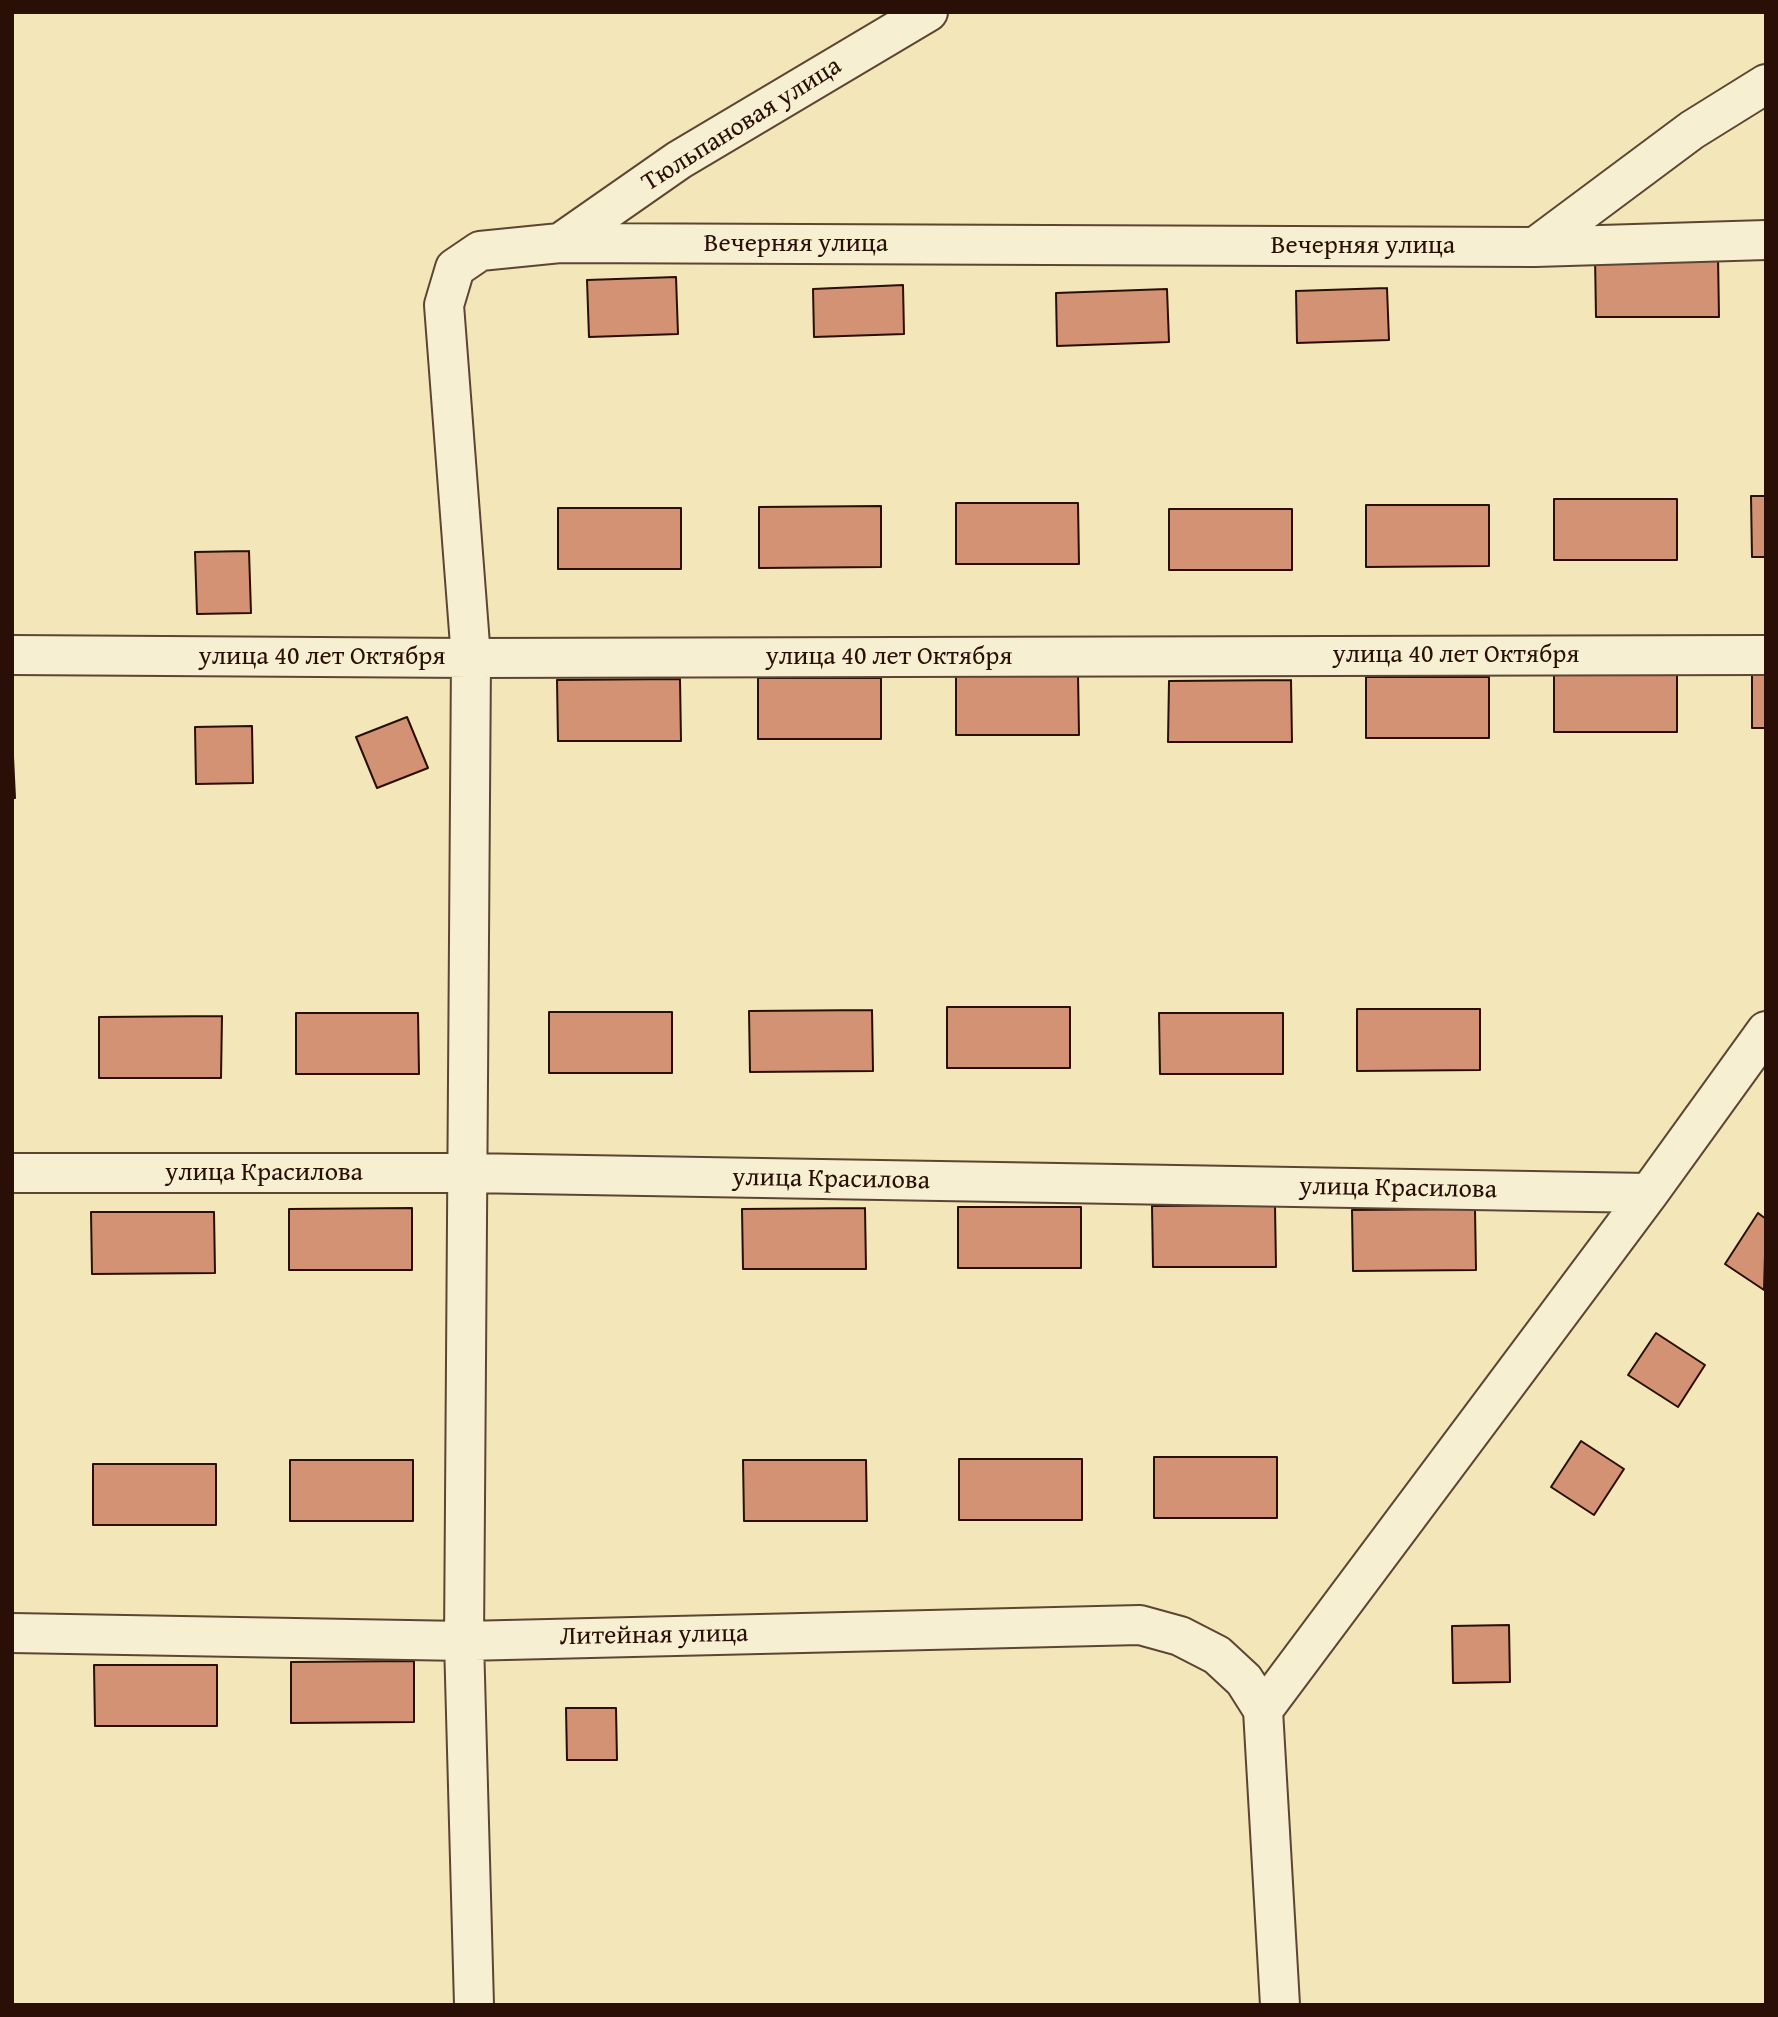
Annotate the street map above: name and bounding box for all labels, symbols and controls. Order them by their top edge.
street label: Тюльпановая улица [636,51,848,199]
street label: Вечерняя улица [704,228,888,260]
street label: Вечерняя улица [1271,230,1455,262]
street label: улица 40 лет Октября [1332,639,1580,671]
street label: улица 40 лет Октября [198,641,446,673]
street label: улица 40 лет Октября [765,641,1013,673]
street label: улица Красилова [165,1157,363,1189]
street label: улица Красилова [732,1163,930,1197]
street label: улица Красилова [1299,1172,1497,1206]
street label: Литейная улица [559,1619,749,1653]

